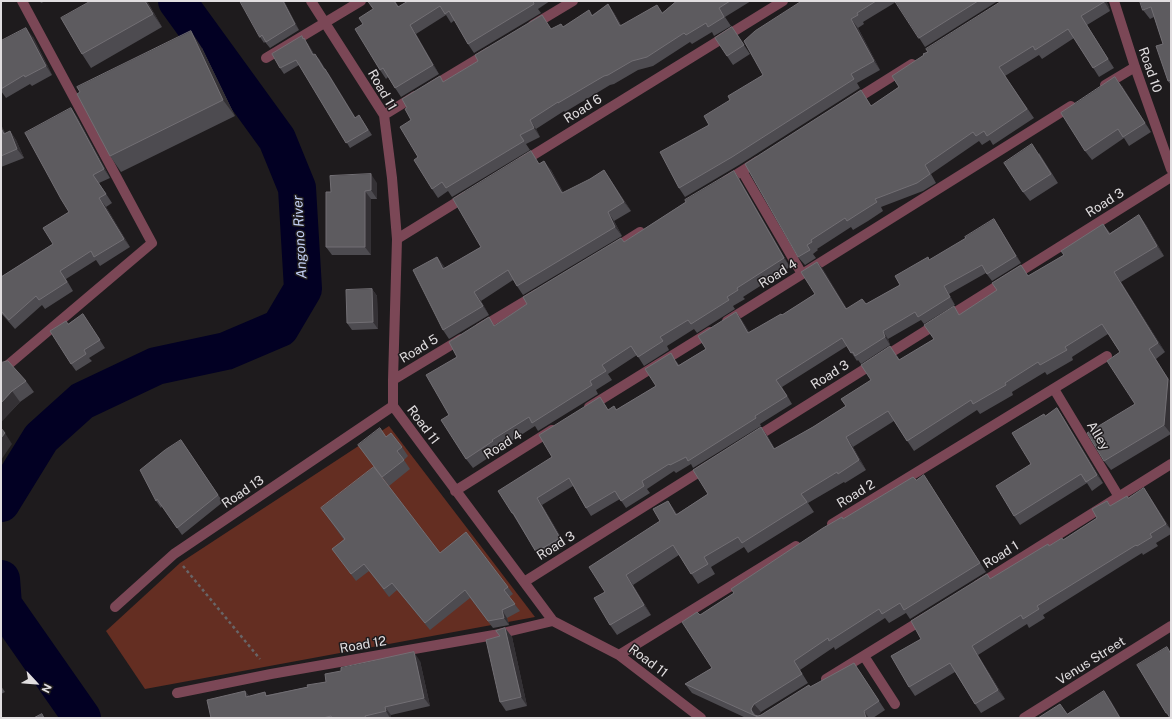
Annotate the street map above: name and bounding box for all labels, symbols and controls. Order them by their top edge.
street label: Road 10 [1135,45,1165,95]
street label: Road 11 [364,67,400,113]
street label: Road 6 [561,91,605,127]
street label: Road 3 [1083,185,1127,221]
water label: Angono River [289,195,311,279]
street label: Road 4 [756,256,800,292]
street label: Road 5 [397,331,441,367]
street label: Road 3 [808,357,852,393]
street label: Road 11 [403,403,443,447]
street label: Alley [1083,419,1113,453]
street label: Road 4 [481,427,525,463]
street label: Road 13 [219,472,267,512]
street label: Road 2 [834,477,878,511]
street label: Road 3 [534,528,578,564]
street label: Road 1 [980,538,1022,572]
street label: Road 12 [339,633,387,657]
street label: Venus Street [1054,634,1128,688]
street label: Road 11 [626,641,670,681]
north arrow [16,663,56,703]
text: N [40,682,54,695]

